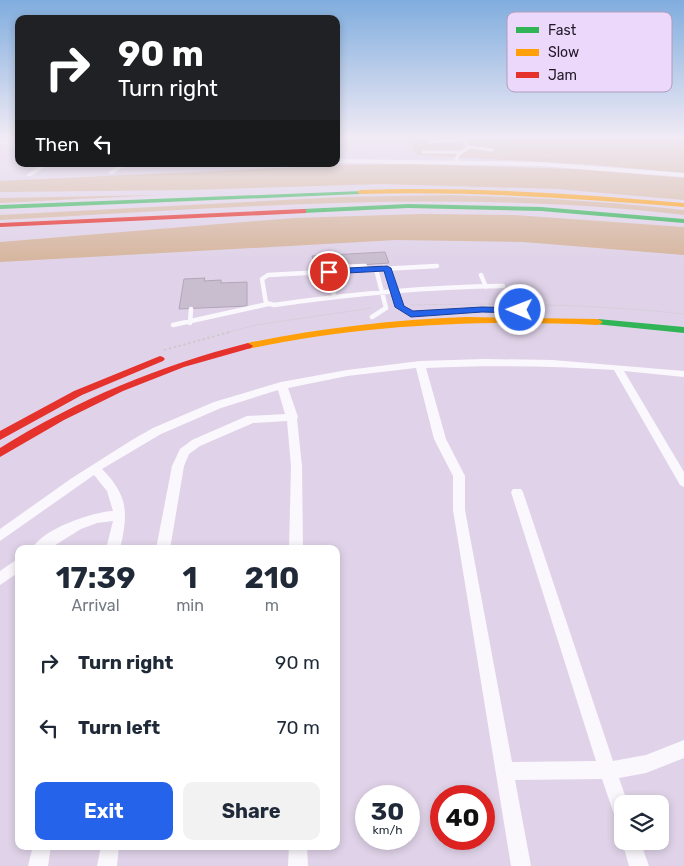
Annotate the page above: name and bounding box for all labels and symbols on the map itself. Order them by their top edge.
legend [507,12,672,92]
text: Fast [548,22,577,39]
text: Slow [548,44,579,61]
text: Jam [548,67,577,84]
pin [308,251,350,293]
position arrow [493,283,545,335]
speed limit sign: 40 [430,785,495,850]

